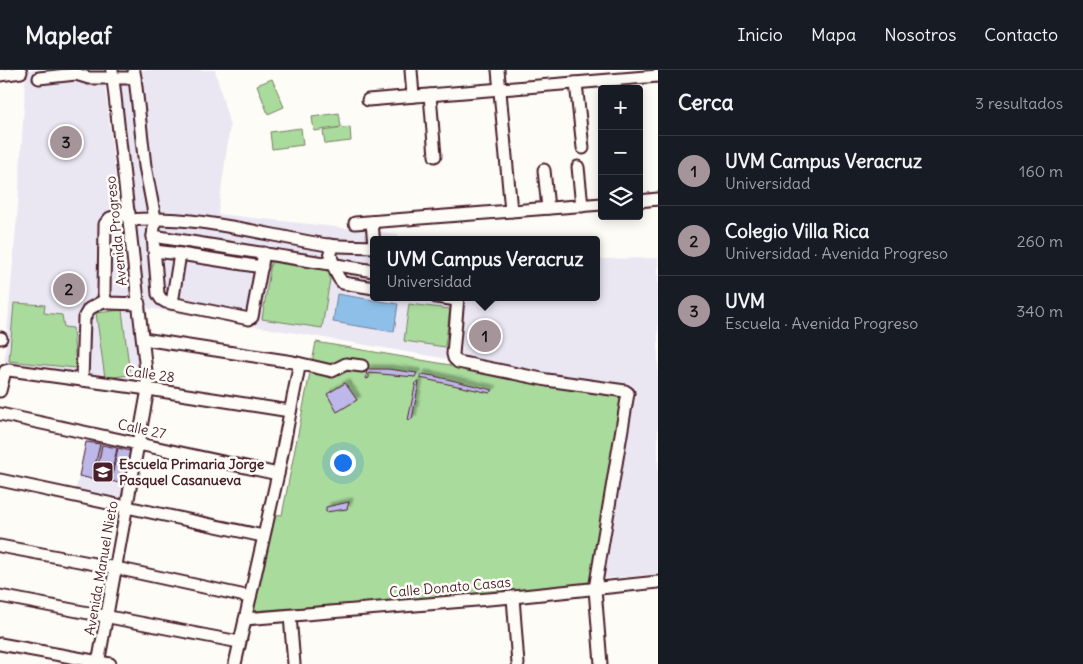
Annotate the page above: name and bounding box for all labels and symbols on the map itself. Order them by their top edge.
pin: 3 [50,123,82,161]
street label: Avenida Progreso [101,175,131,287]
pin: 2 [53,270,85,308]
pin: 1 [469,317,501,355]
street label: Calle 28 [124,362,176,386]
street label: Calle 27 [116,415,168,443]
your location [330,450,356,476]
place label: Escuela Primaria Jorge Pasquel Casanueva [119,455,265,489]
school or university icon: Escuela Primaria Jorge Pasquel Casanueva [91,460,115,484]
street label: Avenida Manuel Nieto [80,499,122,637]
street label: Calle Donato Casas [389,573,511,601]

